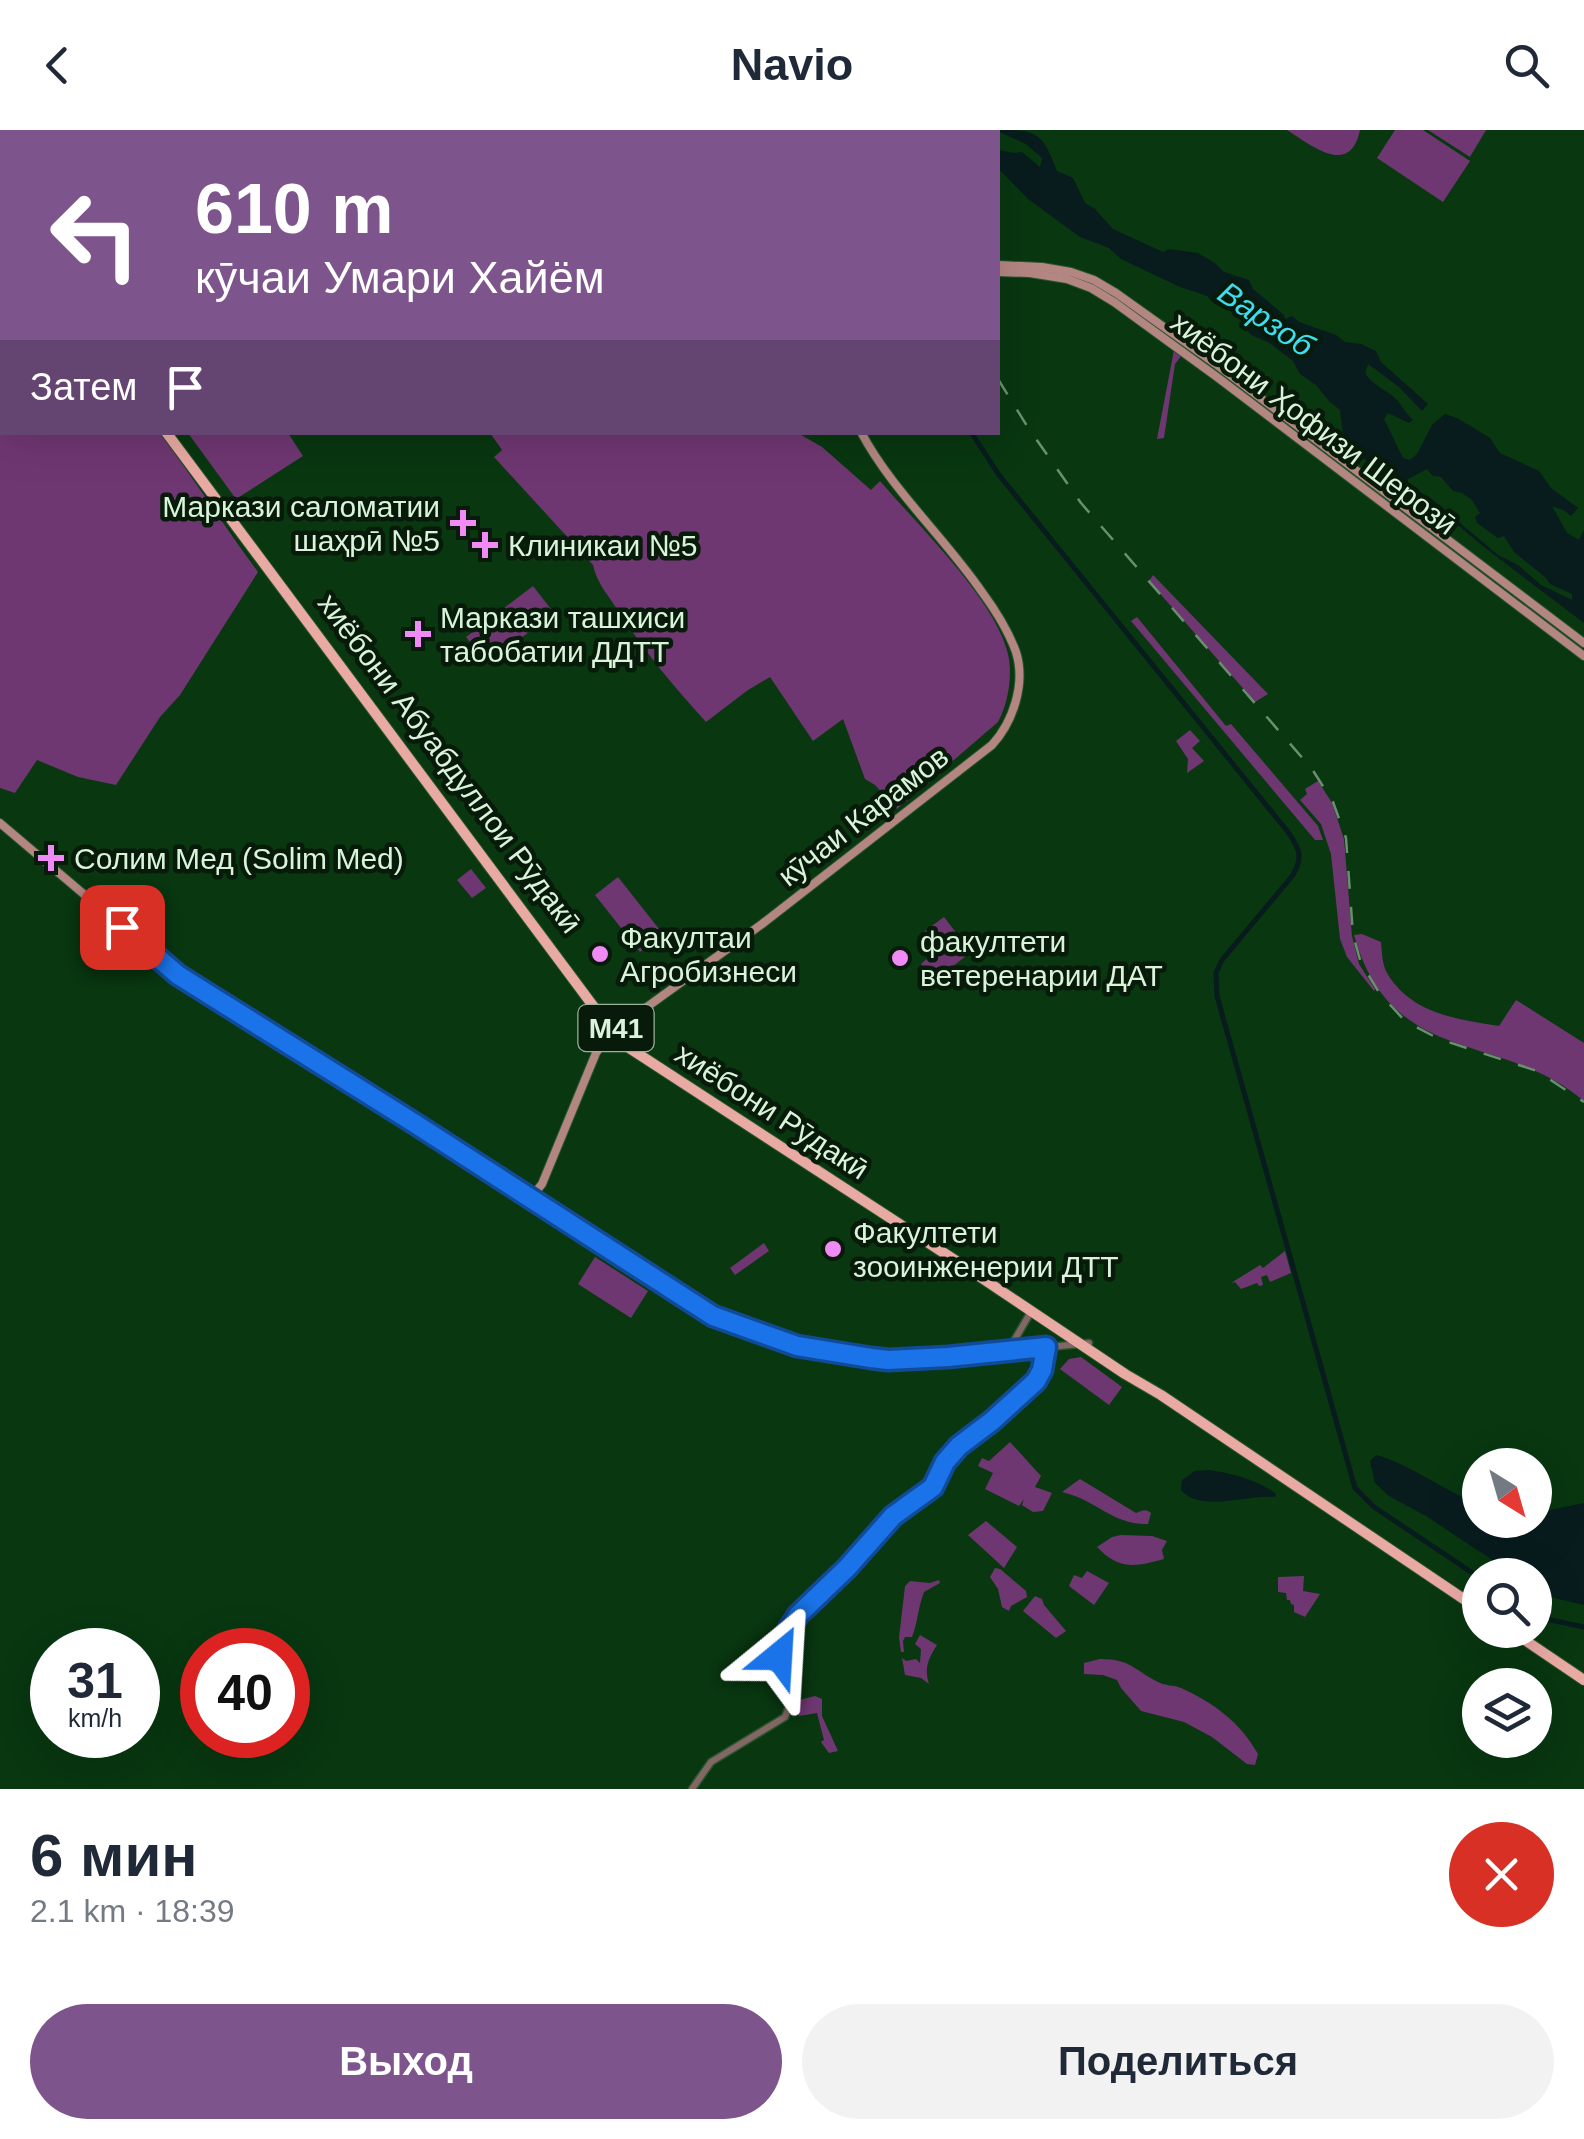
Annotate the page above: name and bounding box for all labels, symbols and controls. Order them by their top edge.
icon: back [30,38,85,93]
icon: search [1499,38,1554,93]
text: Navio [731,39,853,90]
icon: left [30,170,160,300]
text: 610 m [195,170,393,248]
text: кӯчаи Умари Хайём [195,252,605,303]
water label: Варзоб [1212,274,1321,364]
street label: хиёбони Ҳофизи Шерозӣ [1165,305,1463,541]
icon: arrive [158,360,213,415]
text: Затем [30,366,138,408]
place label: Маркази саломатии шаҳрӣ №5 [162,490,440,557]
marker: Маркази саломатии шаҳрӣ №5 [450,510,476,536]
place label: Клиникаи №5 [508,529,698,562]
marker: Клиникаи №5 [472,532,498,558]
street label: хиёбони Абуабдуллои Рӯдакӣ [312,587,588,939]
place label: Маркази ташхиси табобатии ДДТТ [440,601,685,668]
marker: Маркази ташхиси табобатии ДДТТ [405,621,431,647]
street label: кӯчаи Карамов [772,739,954,893]
place label: Солим Мед (Solim Med) [74,842,404,875]
marker: Солим Мед (Solim Med) [38,845,64,871]
pin [80,885,165,970]
icon: arrive [95,900,150,955]
place label: Факултаи Агробизнеси [620,921,797,988]
place label: факултети ветеренарии ДАТ [920,925,1163,992]
marker: Факултаи Агробизнеси [589,943,611,965]
marker: факултети ветеренарии ДАТ [889,947,911,969]
road number: M41 [578,1005,654,1051]
street label: хиёбони Рӯдакӣ [669,1036,875,1186]
place label: Факултети зооинженерии ДТТ [853,1216,1119,1283]
marker: Факултети зооинженерии ДТТ [822,1238,844,1260]
north arrow [1462,1448,1552,1538]
map controls [1462,1448,1552,1758]
button: search [1462,1558,1552,1648]
position arrow [727,1604,831,1708]
speed limit sign: 40 [180,1628,310,1758]
text: 31 [67,1653,123,1709]
button: layers [1462,1668,1552,1758]
text: km/h [68,1704,122,1732]
text: 6 мин [30,1822,198,1889]
button: close [1449,1822,1554,1927]
text: 2.1 km · 18:39 [30,1893,235,1929]
button: Выход [30,2004,782,2119]
button: Поделиться [802,2004,1554,2119]

